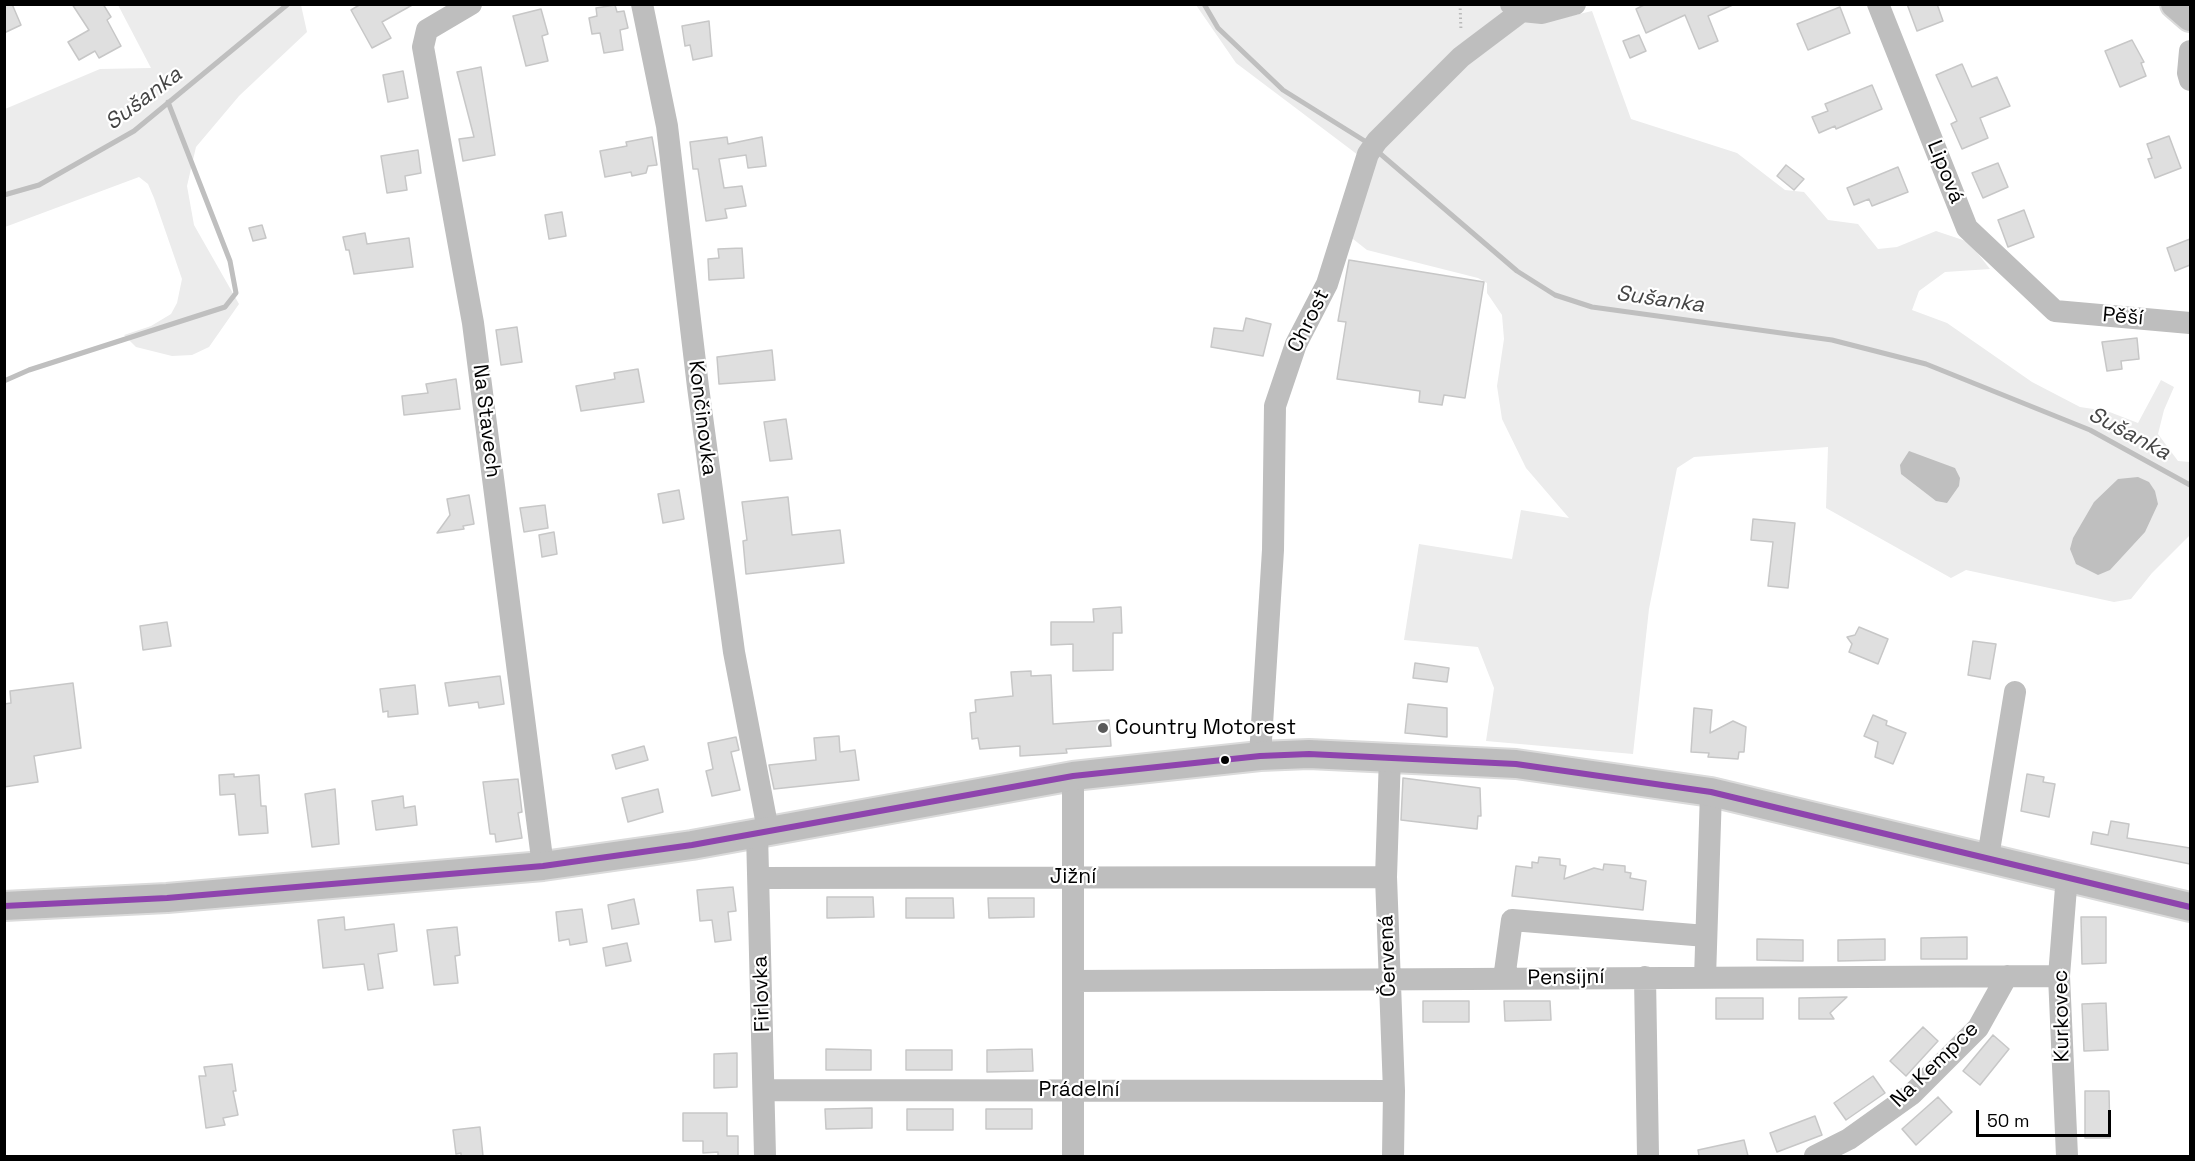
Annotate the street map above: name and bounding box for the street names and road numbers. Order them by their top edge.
street label: Lipová [1921,137,1969,207]
street label: Chrost [1283,285,1335,357]
street label: Pěší [2102,303,2144,331]
street label: Končinovka [682,359,722,477]
street label: Na Stavech [467,363,505,479]
street label: Jižní [1050,864,1096,890]
street label: Červená [1374,915,1402,997]
street label: Firlovka [748,955,776,1033]
street label: Pensijní [1527,965,1605,991]
street label: Kurkovec [2049,970,2075,1062]
street label: Na Kempce [1886,1017,1984,1113]
street label: Prádelní [1038,1077,1120,1103]

